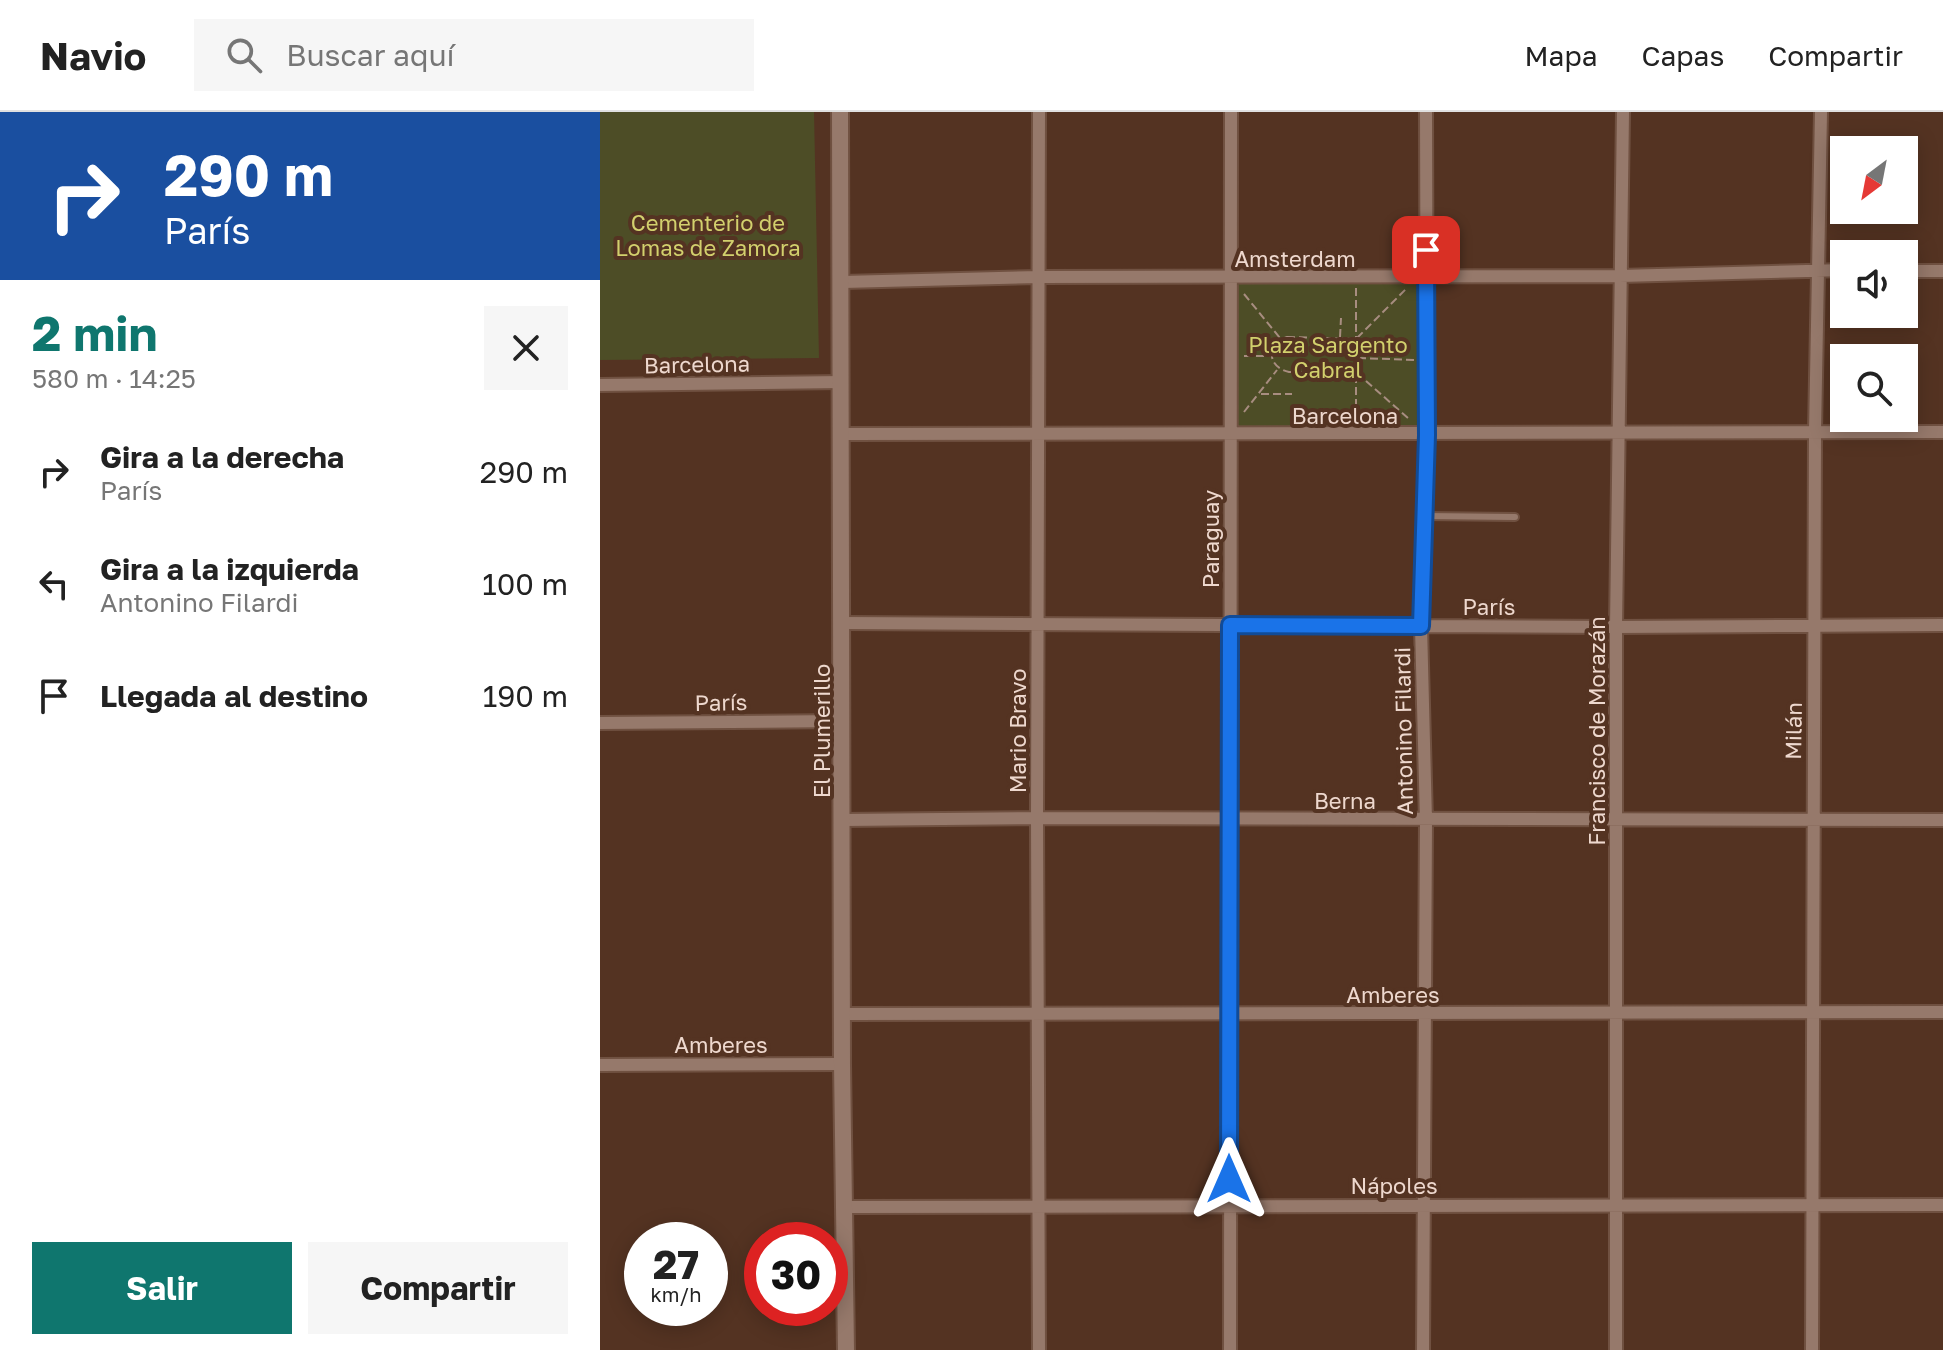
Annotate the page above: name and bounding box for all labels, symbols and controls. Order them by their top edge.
search box [194,19,754,91]
text: Navio [40,33,146,78]
icon: search [222,33,266,77]
text: Buscar aquí [286,37,455,73]
text: Mapa [1525,39,1597,72]
text: Capas [1641,39,1724,72]
text: Compartir [1768,39,1903,72]
north arrow [1830,136,1918,224]
map controls [1830,136,1918,432]
text: 290 m [164,141,333,208]
icon: right [32,144,136,248]
text: París [164,209,250,252]
park label: Cementerio de Lomas de Zamora [615,209,801,261]
pin [1392,216,1460,284]
icon: arrive [1404,228,1448,272]
button: sound [1830,240,1918,328]
street label: Amsterdam [1234,245,1356,272]
text: 2 min [32,304,157,362]
button: close [484,306,568,390]
park label: Plaza Sargento Cabral [1248,331,1408,383]
button: search [1830,344,1918,432]
street label: Barcelona [644,350,750,378]
text: 580 m · 14:25 [32,363,196,394]
street label: Barcelona [1292,402,1398,429]
text: Gira a la derecha [100,439,344,475]
icon: right [32,450,76,494]
text: 290 m [480,454,568,490]
text: París [100,475,162,506]
street label: Paraguay [1197,490,1224,588]
text: Gira a la izquierda [100,551,359,587]
icon: left [32,562,76,606]
text: 100 m [482,566,568,602]
text: Antonino Filardi [100,587,298,618]
street label: París [1463,593,1515,620]
street label: Francisco de Morazán [1583,616,1610,846]
street label: Antonino Filardi [1388,647,1418,815]
street label: El Plumerillo [808,664,835,798]
street label: Mario Bravo [1004,669,1031,793]
icon: arrive [32,674,76,718]
text: Llegada al destino [100,678,368,714]
text: 190 m [483,678,568,714]
street label: París [694,688,748,716]
street label: Milán [1779,702,1807,760]
street label: Berna [1314,787,1376,814]
street label: Amberes [1346,981,1440,1008]
street label: Amberes [674,1031,768,1058]
position arrow [1187,1137,1271,1221]
street label: Nápoles [1350,1172,1438,1199]
speed limit sign: 30 [744,1222,848,1326]
text: 27 [653,1240,699,1288]
button: Salir [32,1242,292,1334]
button: Compartir [308,1242,568,1334]
text: km/h [651,1282,701,1306]

